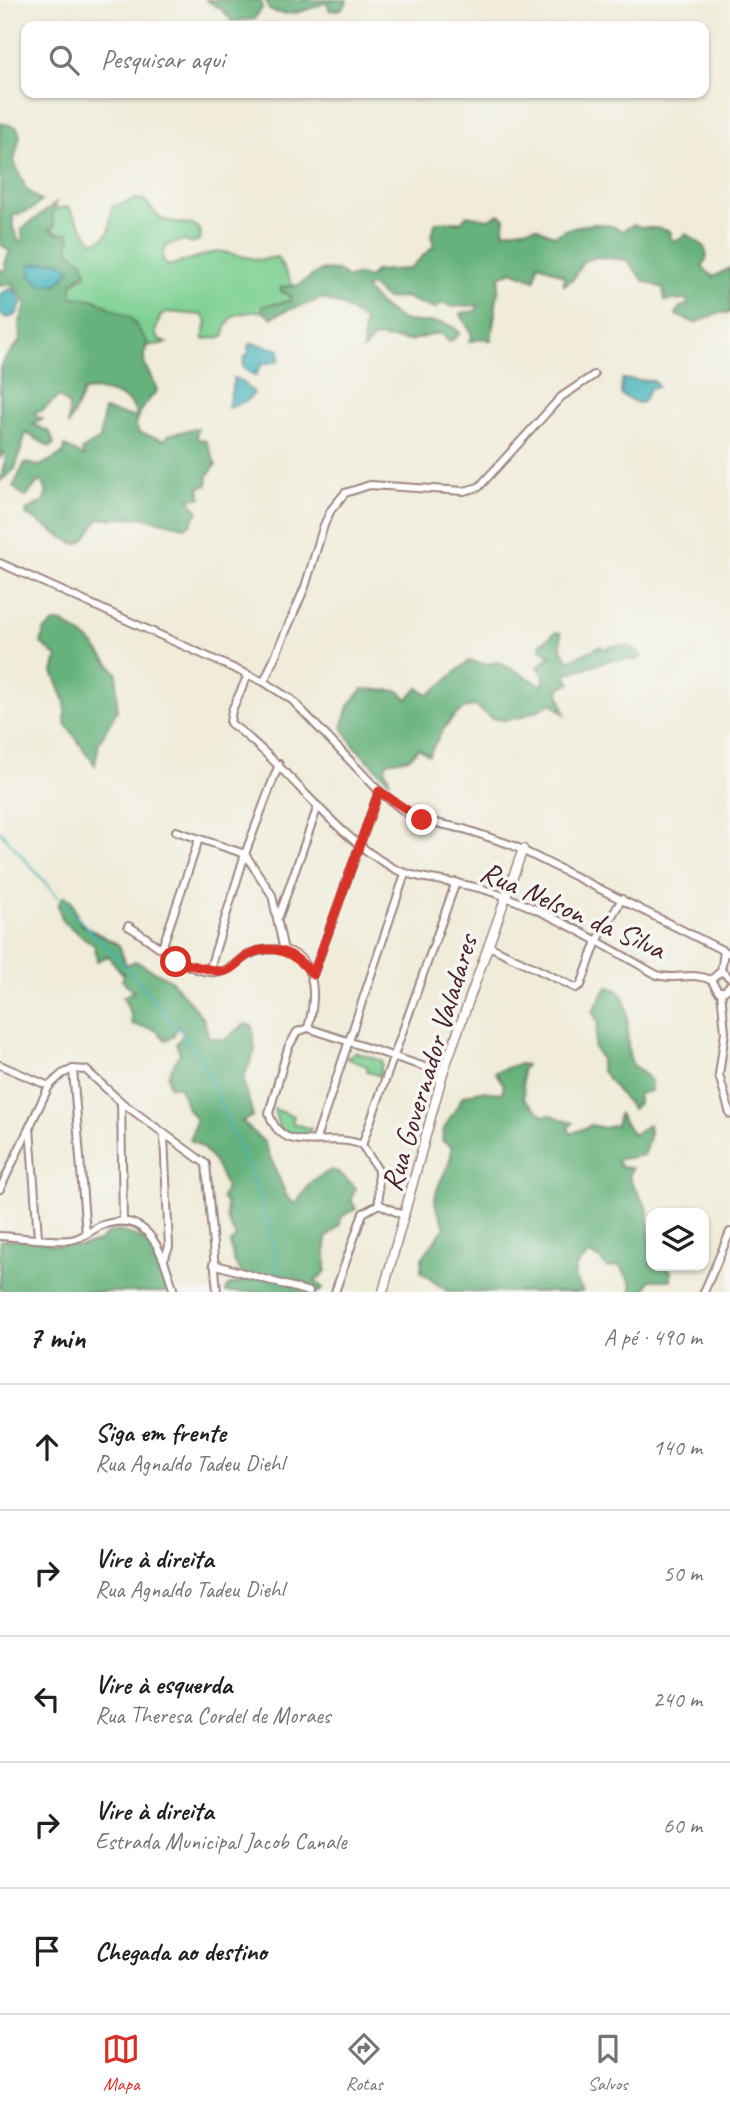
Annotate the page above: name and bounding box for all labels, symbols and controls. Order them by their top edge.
search box [21,21,709,98]
icon: search [45,41,83,79]
text: Pesquisar aqui [101,43,225,76]
route end [406,804,437,835]
street label: Rua Nelson da Silva [475,852,673,968]
street label: Rua Governador Valadares [372,928,487,1196]
route start [160,946,191,977]
map controls [646,1208,709,1271]
button: layers [646,1208,709,1271]
text: 7 min [28,1319,85,1357]
text: A pé · 490 m [604,1323,702,1352]
text: Siga em frente [95,1416,226,1449]
icon: ahead [28,1428,66,1466]
text: 140 m [653,1433,702,1462]
text: Rua Agnaldo Tadeu Diehl [95,1449,284,1478]
text: Vire à direita [95,1542,214,1575]
icon: right [28,1554,66,1592]
text: 50 m [663,1559,702,1588]
text: Rua Agnaldo Tadeu Diehl [95,1575,284,1604]
text: Vire à esquerda [95,1668,232,1701]
icon: left [28,1680,66,1718]
text: 240 m [653,1685,702,1714]
text: Rua Theresa Cordel de Moraes [95,1701,331,1730]
text: Vire à direita [95,1794,214,1827]
icon: right [28,1806,66,1844]
text: 60 m [663,1811,702,1840]
text: Estrada Municipal Jacob Canale [95,1827,346,1856]
icon: arrive [28,1932,66,1970]
text: Chegada ao destino [95,1935,267,1968]
tab: Mapa [102,2030,140,2096]
tab: Rotas [345,2030,383,2096]
tab: Salvos [588,2030,628,2096]

